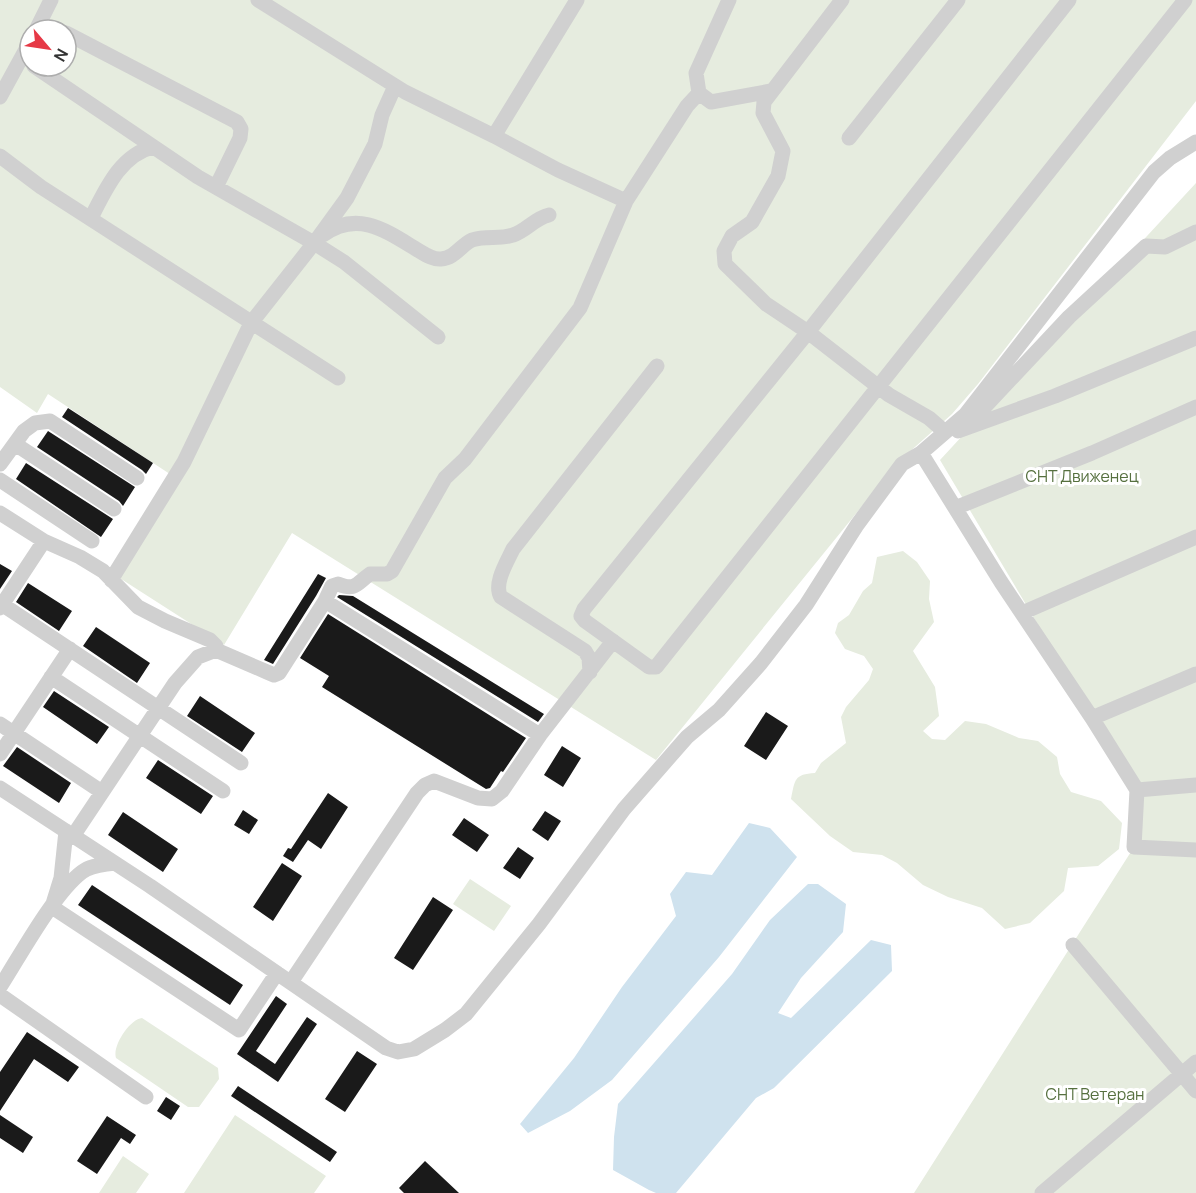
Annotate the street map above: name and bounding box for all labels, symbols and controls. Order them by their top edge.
north arrow [18,18,78,78]
text: N [49,45,74,66]
park label: СНТ Движенец [1025,465,1139,487]
park label: СНТ Ветеран [1046,1083,1145,1105]

